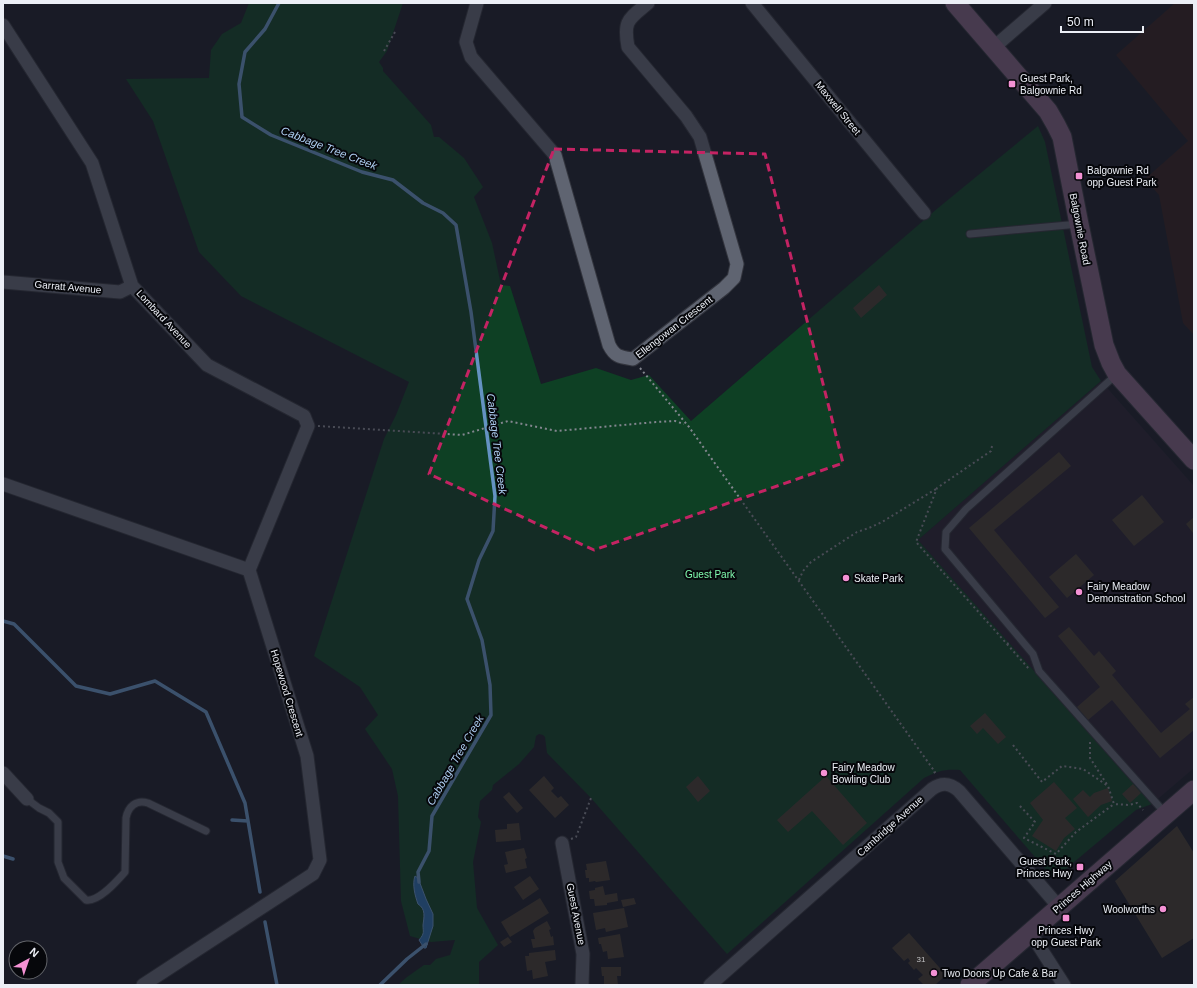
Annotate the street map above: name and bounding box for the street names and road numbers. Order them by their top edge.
street label: Maxwell Street [813,79,863,137]
street label: Balgownie Road [1068,192,1092,266]
street label: Garratt Avenue [34,279,102,295]
street label: Lombard Avenue [134,288,194,351]
street label: Ellengowan Crescent [633,293,715,360]
street label: Hopewood Crescent [268,648,306,738]
street label: Cambridge Avenue [855,793,926,858]
street label: Princes Highway [1050,858,1114,916]
street label: Guest Avenue [565,882,587,946]

